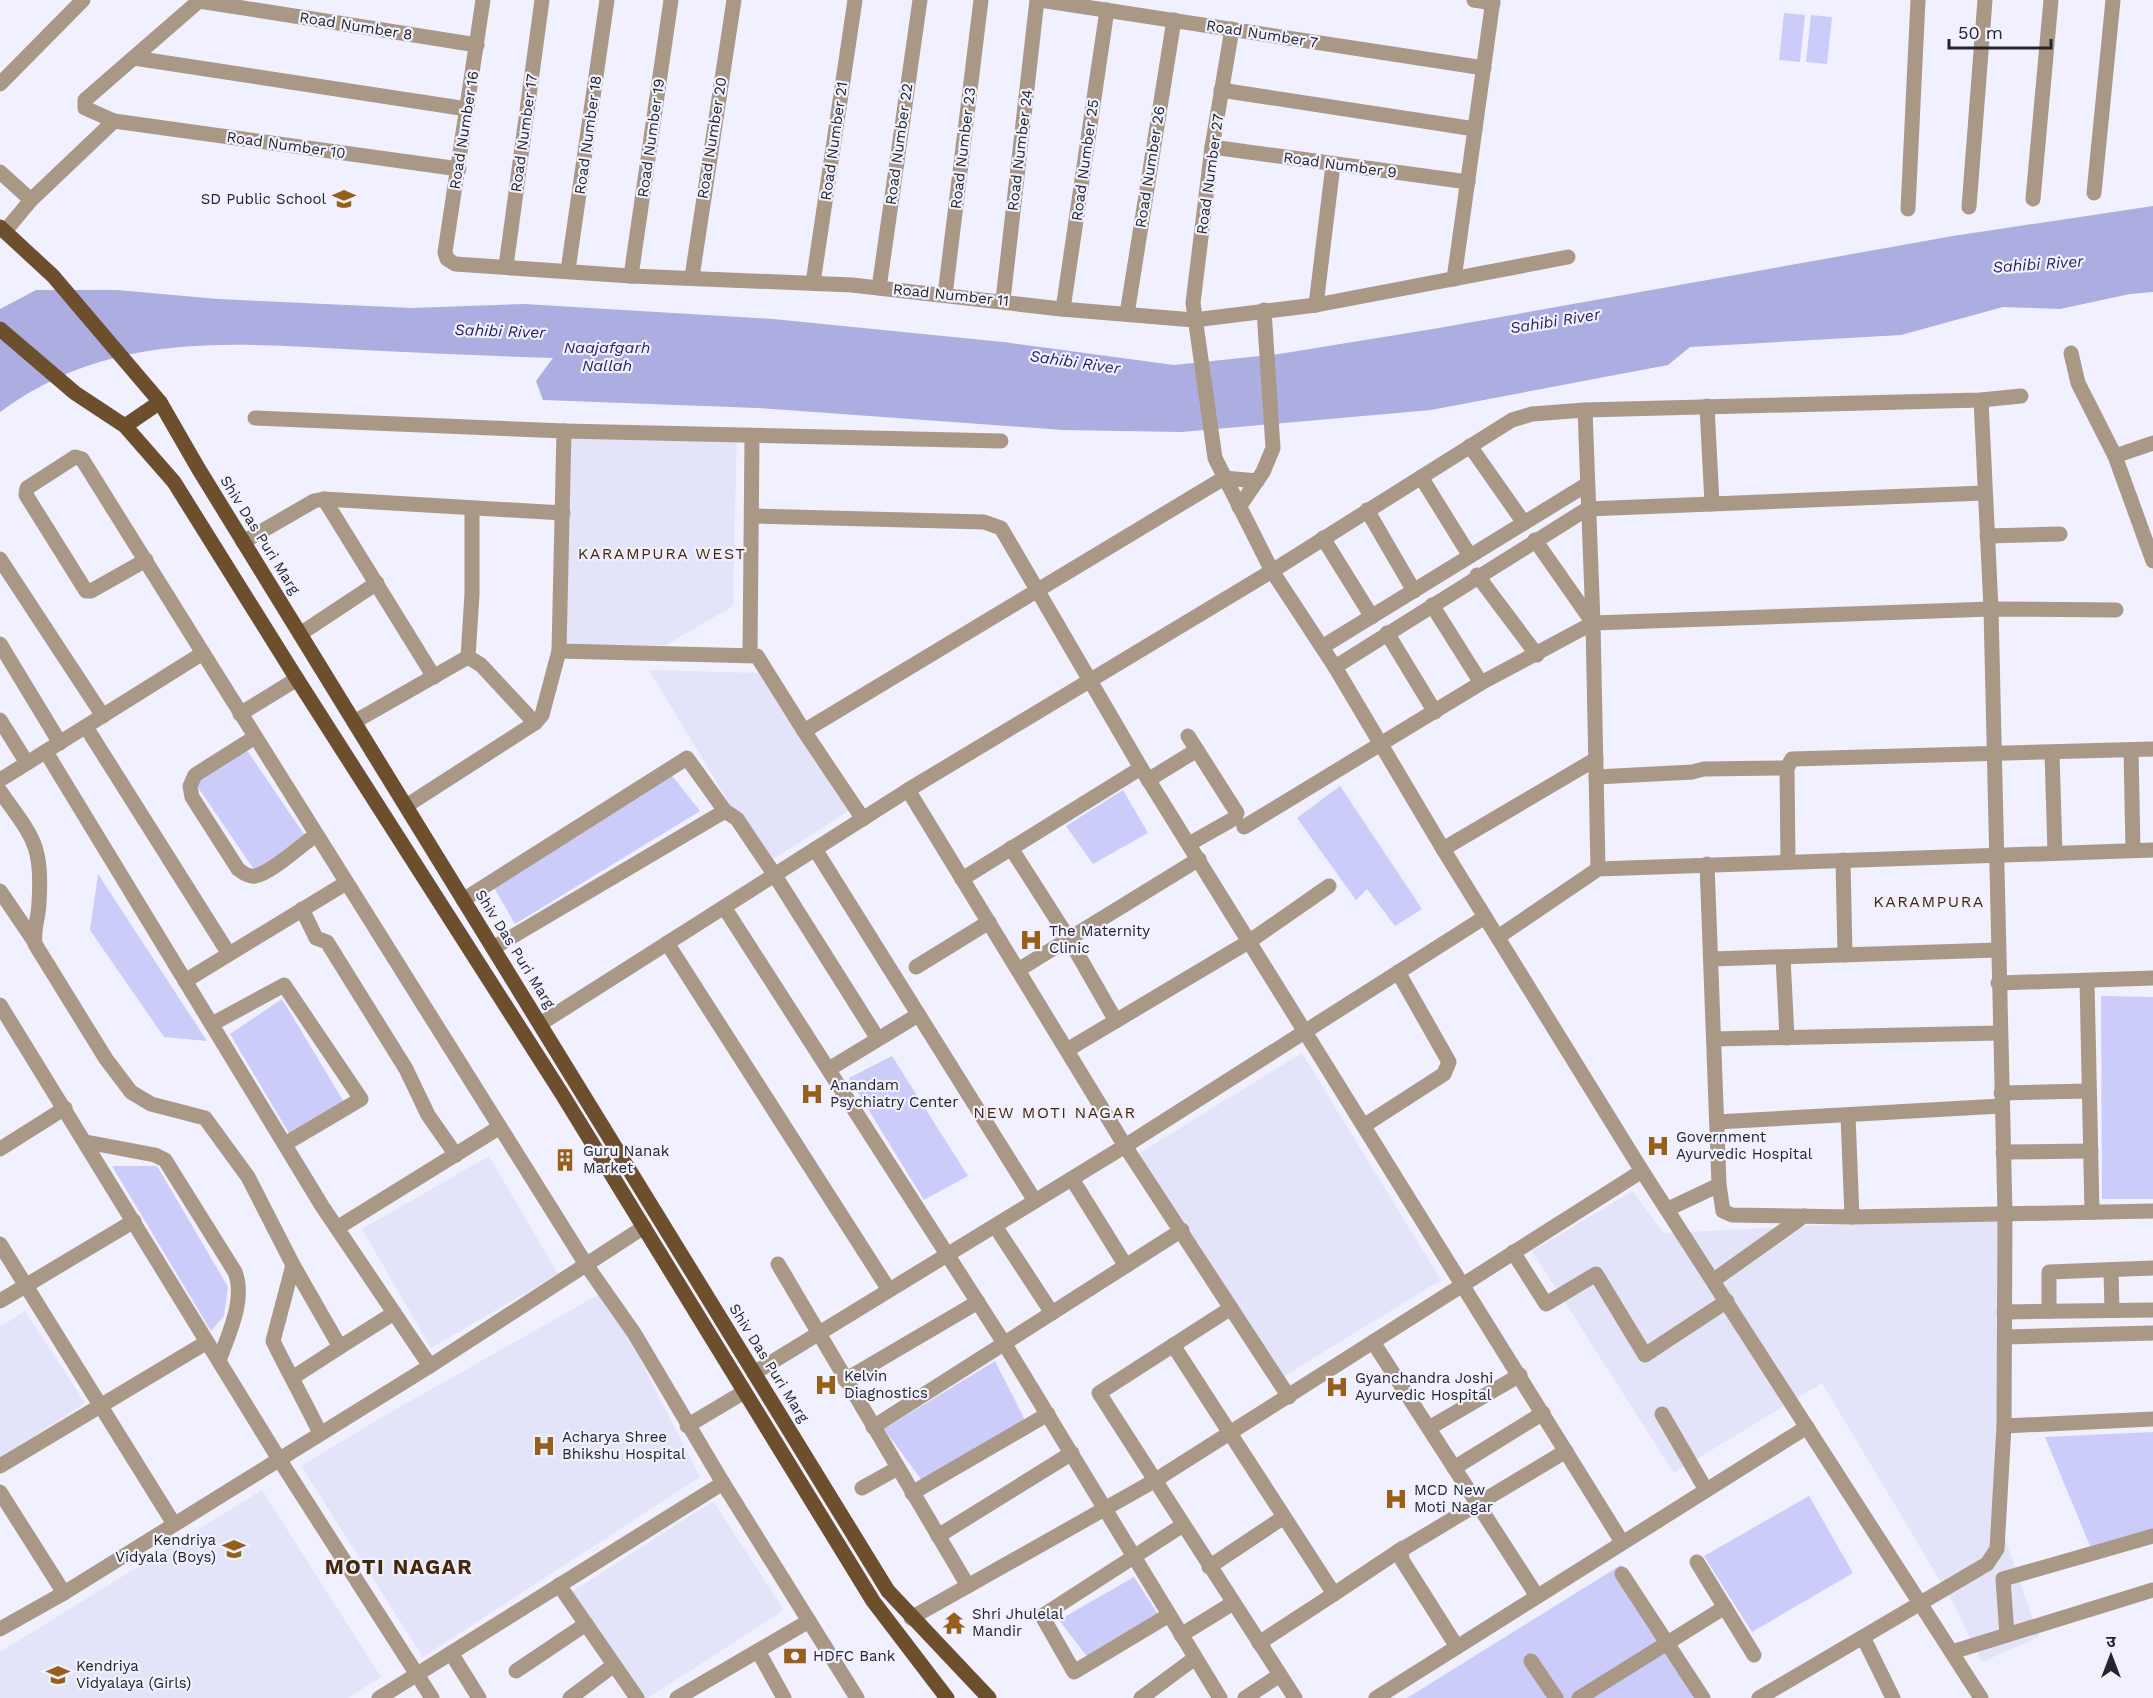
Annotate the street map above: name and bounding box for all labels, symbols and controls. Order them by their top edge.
street label: Road Number 8 [298,8,414,44]
scale bar [1949,12,2051,50]
street label: Road Number 7 [1205,16,1319,52]
text: 50 m [1958,22,2003,43]
street label: Road Number 16 [446,69,482,191]
street label: Road Number 17 [507,73,541,193]
street label: Road Number 18 [571,74,605,196]
street label: Road Number 20 [693,76,731,200]
street label: Road Number 19 [634,77,668,199]
street label: Road Number 21 [817,80,851,202]
street label: Road Number 22 [882,82,916,206]
street label: Road Number 23 [947,86,979,210]
street label: Road Number 24 [1004,88,1036,212]
street label: Road Number 25 [1068,98,1102,222]
street label: Road Number 26 [1131,105,1169,229]
street label: Road Number 27 [1193,112,1227,236]
street label: Road Number 10 [225,128,347,162]
street label: Road Number 9 [1282,148,1398,182]
school or university icon: SD Public School [331,186,357,212]
place label: SD Public School [201,190,326,208]
water label: Sahibi River [1992,251,2085,277]
street label: Road Number 11 [892,280,1010,310]
water label: Sahibi River [1509,304,1602,337]
water label: Sahibi River [454,320,547,342]
water label: Naajafgarh Nallah [564,338,650,375]
water label: Sahibi River [1029,346,1122,378]
street label: Shiv Das Puri Marg [216,472,304,598]
district label: KARAMPURA WEST [578,544,746,563]
street label: Shiv Das Puri Marg [471,886,559,1012]
district label: KARAMPURA [1873,892,1985,911]
place label: The Maternity Clinic [1049,922,1150,957]
hospital icon: The Maternity Clinic [1018,927,1044,953]
place label: Anandam Psychiatry Center [830,1076,958,1111]
hospital icon: Anandam Psychiatry Center [799,1081,825,1107]
district label: NEW MOTI NAGAR [973,1103,1137,1122]
place label: Government Ayurvedic Hospital [1676,1128,1813,1163]
hospital icon: Government Ayurvedic Hospital [1645,1133,1671,1159]
place label: Guru Nanak Market [583,1142,670,1177]
building icon: Guru Nanak Market [552,1147,578,1173]
street label: Shiv Das Puri Marg [725,1300,813,1426]
place label: Kelvin Diagnostics [844,1367,928,1402]
place label: Gyanchandra Joshi Ayurvedic Hospital [1355,1369,1493,1404]
hospital icon: Kelvin Diagnostics [813,1372,839,1398]
hospital icon: Gyanchandra Joshi Ayurvedic Hospital [1324,1374,1350,1400]
place label: Acharya Shree Bhikshu Hospital [562,1428,686,1463]
hospital icon: Acharya Shree Bhikshu Hospital [531,1433,557,1459]
place label: MCD New Moti Nagar [1414,1481,1493,1516]
hospital icon: MCD New Moti Nagar [1383,1486,1409,1512]
place label: Kendriya Vidyala (Boys) [115,1531,217,1566]
school or university icon: Kendriya Vidyala (Boys) [221,1536,247,1562]
district label: MOTI NAGAR [325,1554,473,1579]
place label: Shri Jhulelal Mandir [972,1605,1064,1640]
temple icon: Shri Jhulelal Mandir [941,1610,967,1636]
north arrow [2081,1626,2141,1686]
text: उ [2106,1632,2116,1651]
bank icon: HDFC Bank [782,1643,808,1669]
place label: HDFC Bank [813,1647,896,1665]
place label: Kendriya Vidyalaya (Girls) [76,1657,191,1692]
school or university icon: Kendriya Vidyalaya (Girls) [45,1662,71,1688]

